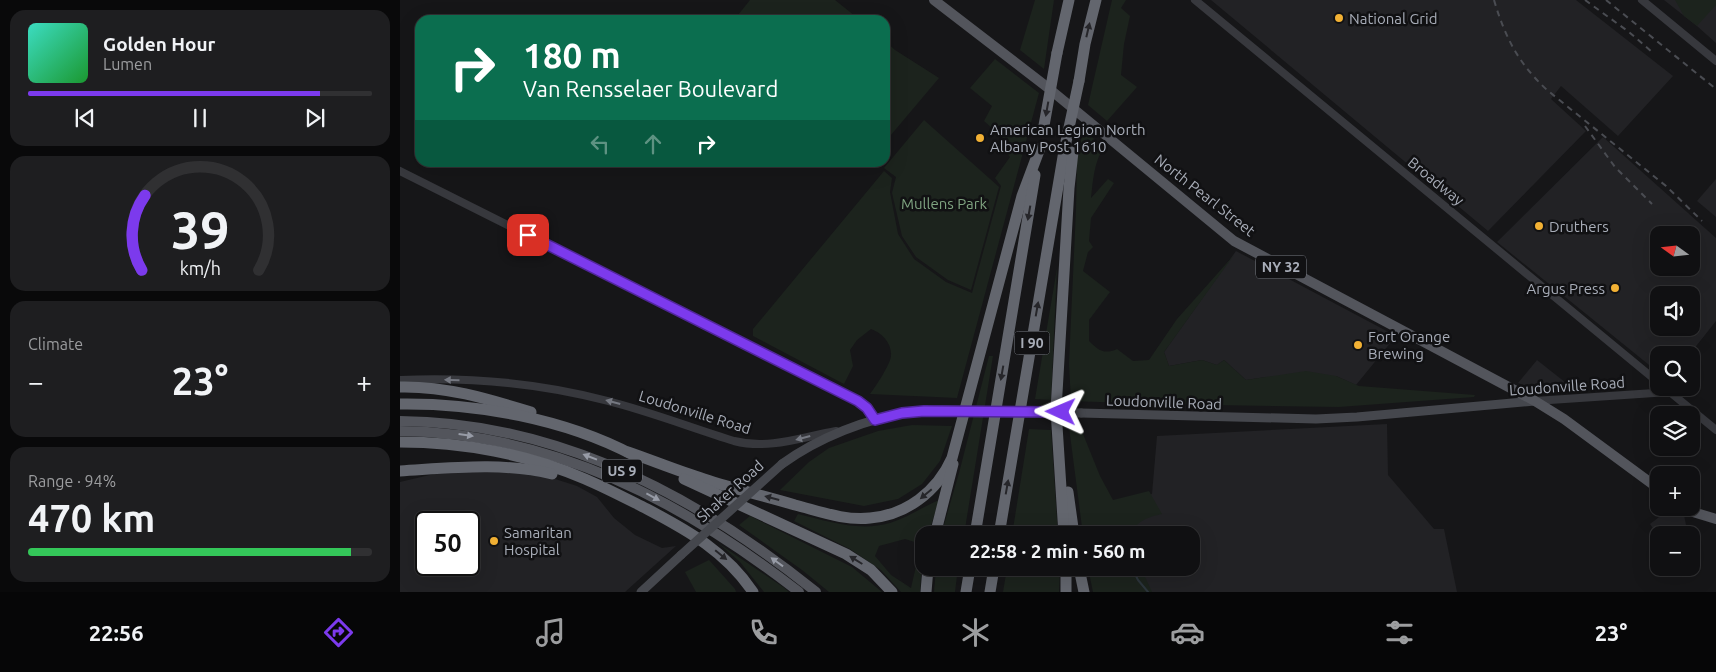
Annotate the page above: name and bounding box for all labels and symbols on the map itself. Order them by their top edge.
place label: National Grid [1349,10,1437,27]
marker: National Grid [1333,12,1345,24]
one-way arrow [1084,22,1092,37]
one-way arrow [1042,102,1050,118]
place label: American Legion North Albany Post 1610 [990,121,1146,155]
marker: American Legion North Albany Post 1610 [974,132,986,144]
street label: North Pearl Street [1151,151,1259,240]
street label: Broadway [1405,153,1467,209]
park label: Mullens Park [901,195,987,212]
one-way arrow [1025,205,1033,221]
pin [507,214,549,256]
place label: Druthers [1549,218,1609,235]
marker: Druthers [1533,220,1545,232]
north arrow [1650,226,1700,276]
road number: NY 32 [1256,256,1306,278]
place label: Argus Press [1527,280,1605,297]
marker: Argus Press [1609,282,1621,294]
one-way arrow [1034,301,1042,317]
place label: Fort Orange Brewing [1368,328,1450,362]
road number: I 90 [1014,332,1050,354]
marker: Fort Orange Brewing [1352,339,1364,351]
one-way arrow [997,366,1005,382]
street label: Loudonville Road [1508,373,1626,399]
one-way arrow [444,376,460,384]
position arrow [1034,385,1086,437]
street label: Loudonville Road [637,387,753,437]
street label: Loudonville Road [1106,391,1222,413]
one-way arrow [605,398,620,406]
one-way arrow [458,431,474,439]
one-way arrow [795,434,810,442]
one-way arrow [582,453,597,461]
street label: Shaker Road [693,457,767,525]
road number: US 9 [602,460,642,482]
one-way arrow [1004,479,1012,495]
one-way arrow [920,488,932,499]
one-way arrow [645,493,660,501]
one-way arrow [765,494,780,502]
speed limit sign: 50 [415,511,480,576]
place label: Samaritan Hospital [504,524,572,558]
marker: Samaritan Hospital [488,535,500,547]
one-way arrow [714,549,727,560]
one-way arrow [849,555,862,565]
one-way arrow [770,557,784,567]

